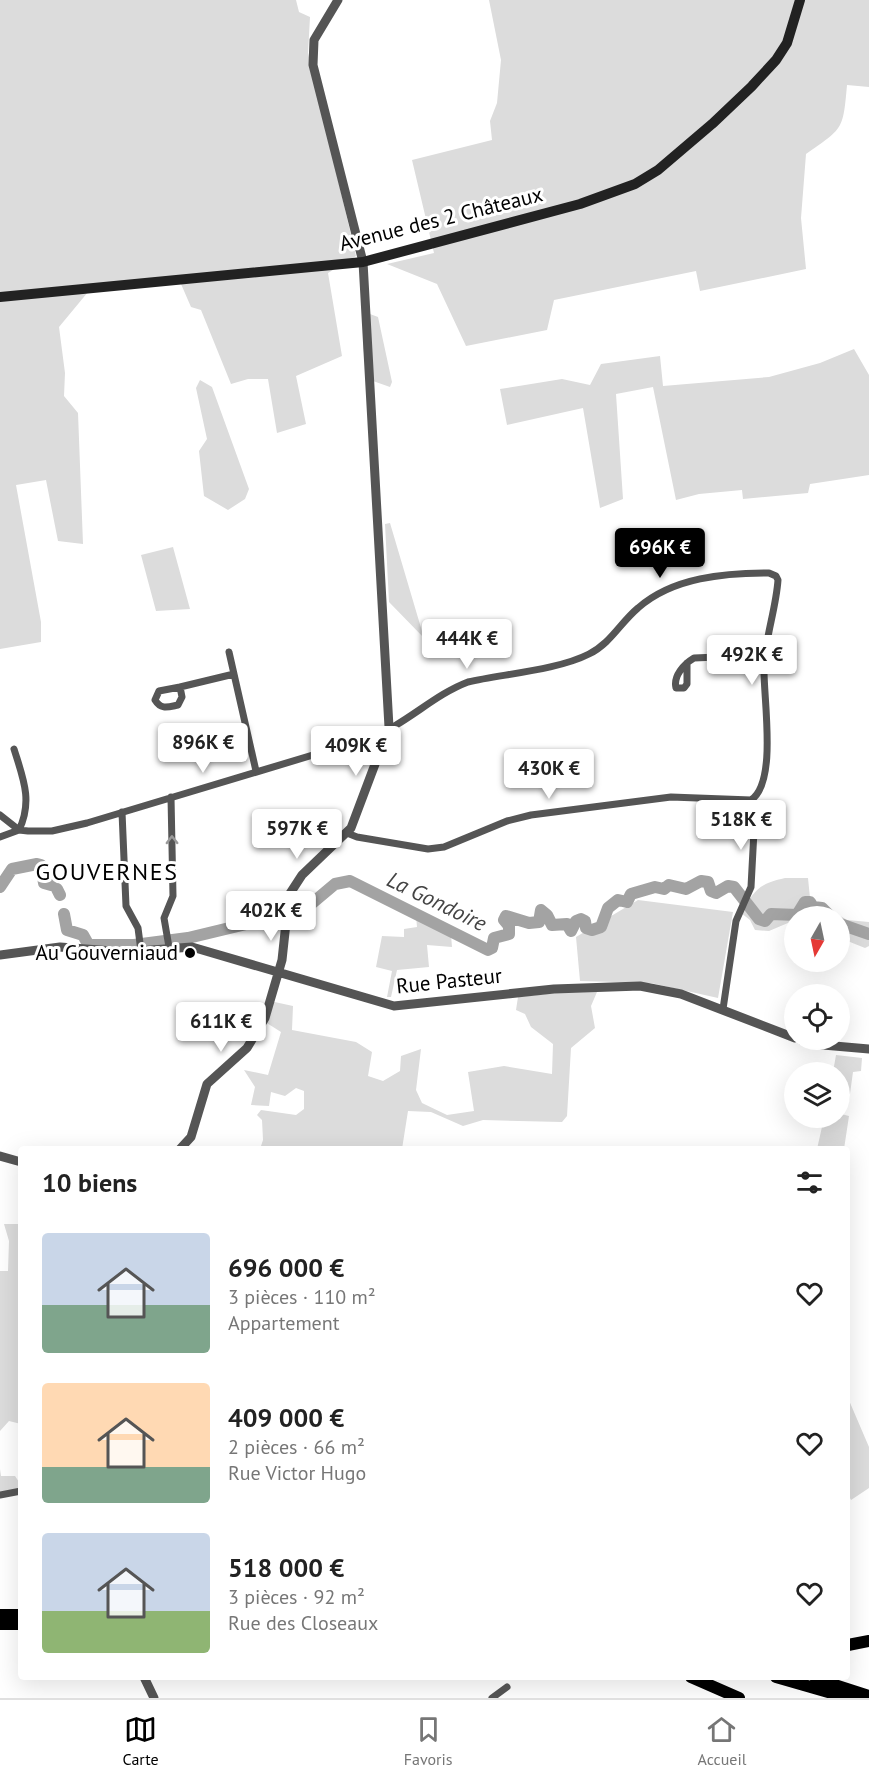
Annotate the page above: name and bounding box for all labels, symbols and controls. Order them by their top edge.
street label: Avenue des 2 Châteaux [336,180,546,257]
pin: 696K € [611,528,709,579]
text: 696K € [629,534,691,560]
pin: 444K € [418,619,516,670]
text: 444K € [436,625,498,651]
pin: 492K € [703,635,801,686]
text: 492K € [721,641,783,667]
pin: 896K € [154,723,252,774]
pin: 409K € [307,726,405,777]
text: 896K € [172,729,234,755]
text: 409K € [325,732,387,758]
pin: 430K € [500,749,598,800]
text: 430K € [518,755,580,781]
pin: 518K € [692,800,790,851]
text: 518K € [710,806,772,832]
pin: 597K € [248,809,346,860]
text: 597K € [266,815,328,841]
one-way arrow [165,835,178,844]
district label: GOUVERNES [36,856,178,887]
water label: La Gondoire [383,865,492,937]
pin: 402K € [222,891,320,942]
text: 402K € [240,897,302,923]
north arrow [784,906,850,972]
map controls [784,906,850,1128]
place label: Au Gouverniaud [36,939,178,966]
marker: Au Gouverniaud [183,946,197,960]
street label: Rue Pasteur [395,962,503,999]
button: locate [784,984,850,1050]
pin: 611K € [172,1002,270,1053]
text: 611K € [190,1008,252,1034]
button: layers [784,1062,850,1128]
text: 10 biens [42,1166,137,1199]
icon: filters [793,1166,826,1199]
text: 696 000 € [228,1251,344,1284]
icon: home [90,1257,162,1329]
icon: heart [793,1277,826,1310]
text: 3 pièces · 110 m² [228,1284,376,1310]
text: Appartement [228,1310,340,1336]
text: 409 000 € [228,1401,344,1434]
icon: home [90,1407,162,1479]
icon: heart [793,1427,826,1460]
text: 2 pièces · 66 m² [228,1434,365,1460]
text: Rue Victor Hugo [228,1460,366,1486]
text: 518 000 € [228,1551,344,1584]
icon: home [90,1557,162,1629]
icon: heart [793,1577,826,1610]
text: 3 pièces · 92 m² [228,1584,365,1610]
text: Rue des Closeaux [228,1610,378,1636]
tab: Carte [123,1713,159,1769]
tab: Favoris [404,1713,452,1769]
tab: Accueil [698,1713,746,1769]

